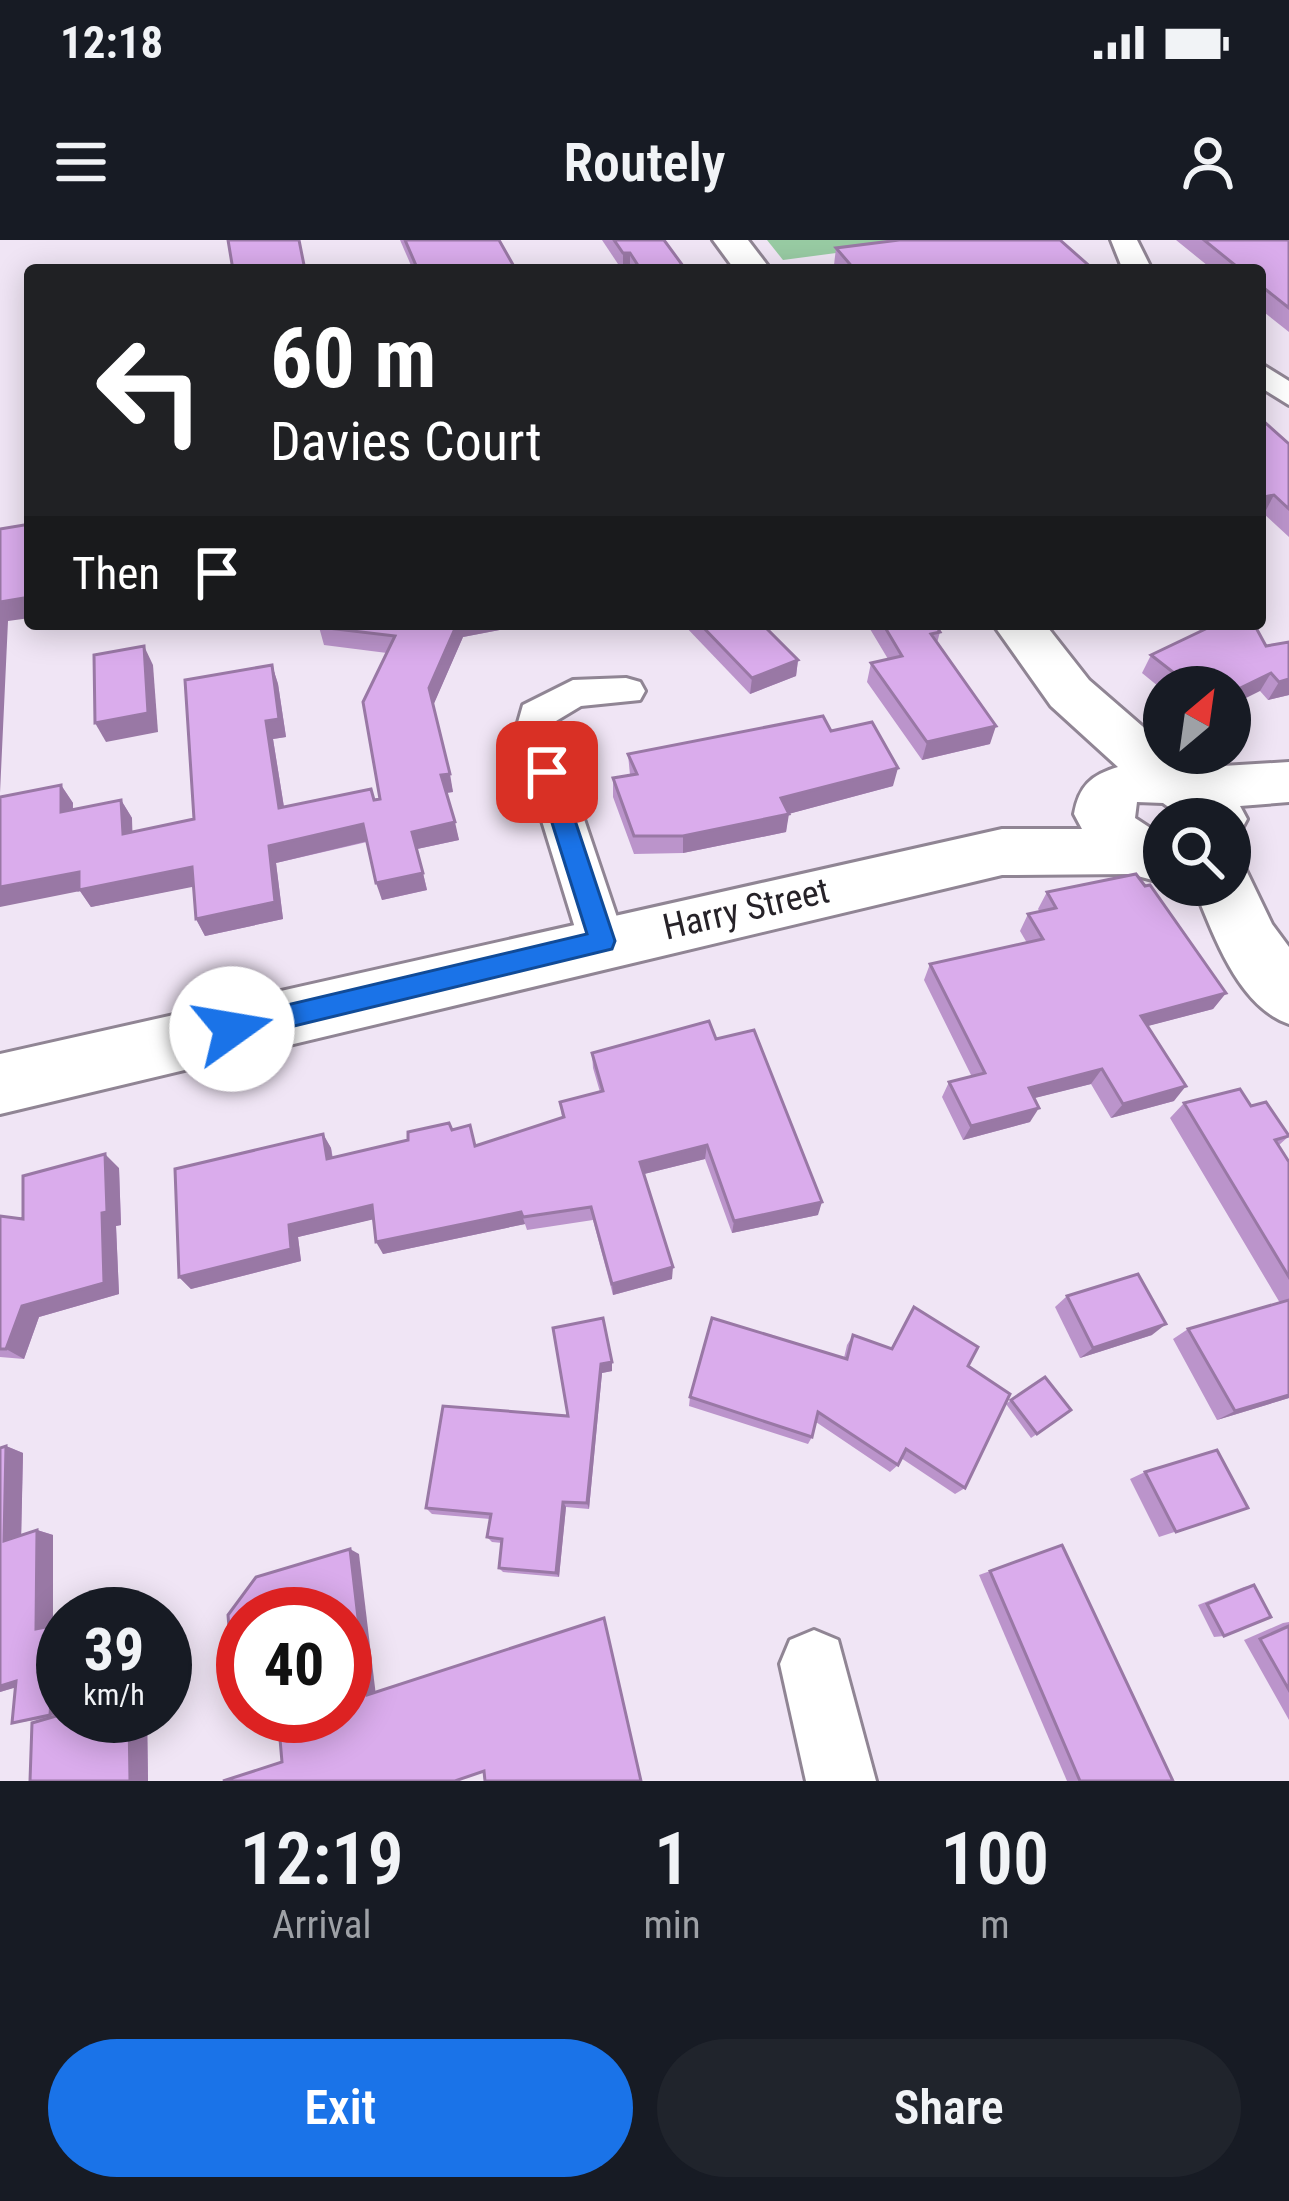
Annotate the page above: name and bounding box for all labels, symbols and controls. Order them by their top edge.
text: 12:18 [60,16,163,69]
icon: menu [48,129,114,195]
icon: person [1175,129,1241,195]
text: Routely [563,131,726,194]
text: 60 m [270,309,437,408]
icon: left [72,312,228,468]
text: Davies Court [270,410,542,473]
icon: arrive [184,540,250,606]
text: Then [72,547,160,600]
north arrow [1143,666,1251,774]
map controls [1143,666,1251,906]
pin [496,721,598,823]
icon: arrive [514,739,580,805]
button: search [1143,798,1251,906]
street label: Harry Street [659,869,833,949]
position arrow [169,966,295,1092]
speed limit sign: 40 [216,1587,372,1743]
text: 39 [84,1614,144,1685]
text: km/h [83,1677,145,1712]
text: 12:19 [240,1817,404,1902]
text: 1 [654,1817,690,1902]
text: 100 [941,1817,1049,1902]
text: Arrival [272,1902,371,1948]
text: min [644,1902,701,1948]
text: m [980,1902,1010,1948]
button: Exit [48,2039,633,2177]
button: Share [657,2039,1241,2177]

